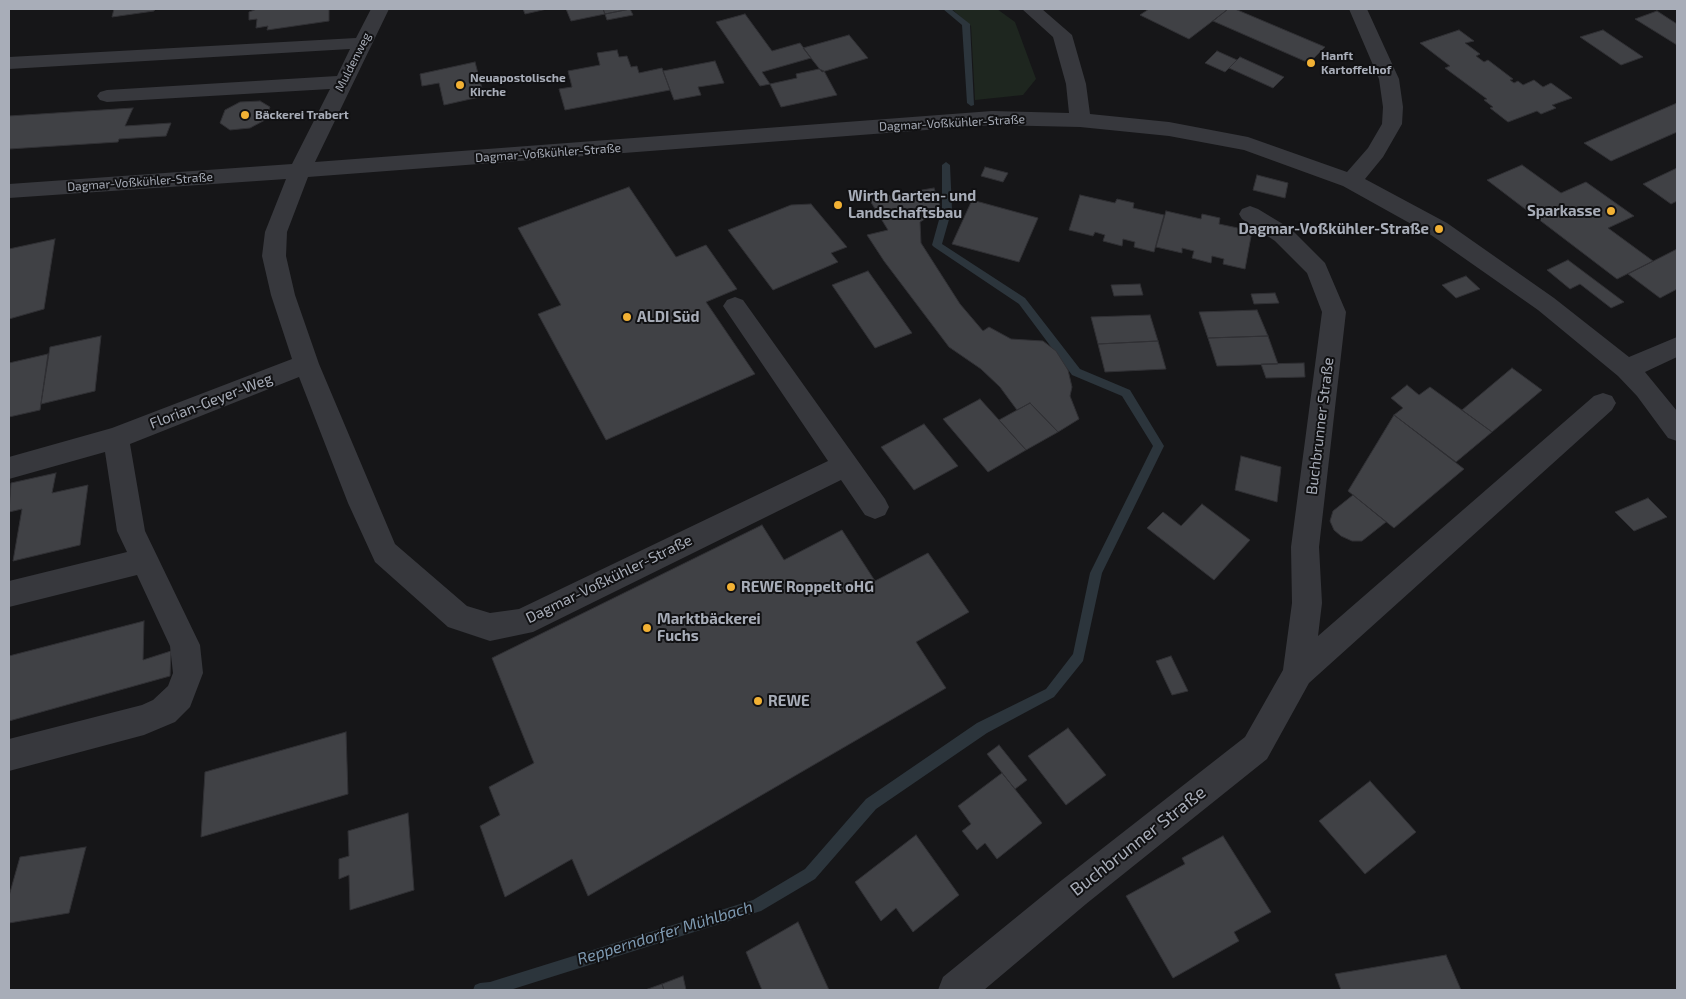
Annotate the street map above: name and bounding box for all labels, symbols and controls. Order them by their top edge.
street label: Muldenweg [332,30,374,94]
place label: Hanft Kartoffelhof [1321,49,1391,77]
marker: Hanft Kartoffelhof [1305,57,1317,69]
place label: Neuapostolische Kirche [470,71,566,99]
marker: Neuapostolische Kirche [454,79,466,91]
place label: Bäckerei Trabert [255,108,349,122]
marker: Bäckerei Trabert [239,109,251,121]
street label: Dagmar-Voßkühler-Straße [879,112,1025,134]
street label: Dagmar-Voßkühler-Straße [475,141,621,165]
street label: Dagmar-Voßkühler-Straße [67,170,213,194]
place label: Wirth Garten- und Landschaftsbau [848,187,976,222]
marker: Wirth Garten- und Landschaftsbau [832,199,844,211]
place label: Sparkasse [1527,202,1601,220]
marker: Sparkasse [1605,205,1617,217]
place label: Dagmar-Voßkühler-Straße [1239,220,1429,238]
marker: Dagmar-Voßkühler-Straße [1433,223,1445,235]
place label: ALDI Süd [637,308,699,326]
marker: ALDI Süd [621,311,633,323]
street label: Buchbrunner Straße [1303,356,1337,496]
street label: Florian-Geyer-Weg [147,369,275,433]
street label: Dagmar-Voßkühler-Straße [523,531,695,627]
place label: REWE Roppelt oHG [741,578,874,596]
marker: REWE Roppelt oHG [725,581,737,593]
place label: Marktbäckerei Fuchs [657,610,761,645]
marker: Marktbäckerei Fuchs [641,622,653,634]
place label: REWE [768,692,810,710]
marker: REWE [752,695,764,707]
street label: Buchbrunner Straße [1066,781,1210,901]
water label: Repperndorfer Mühlbach [575,897,755,969]

